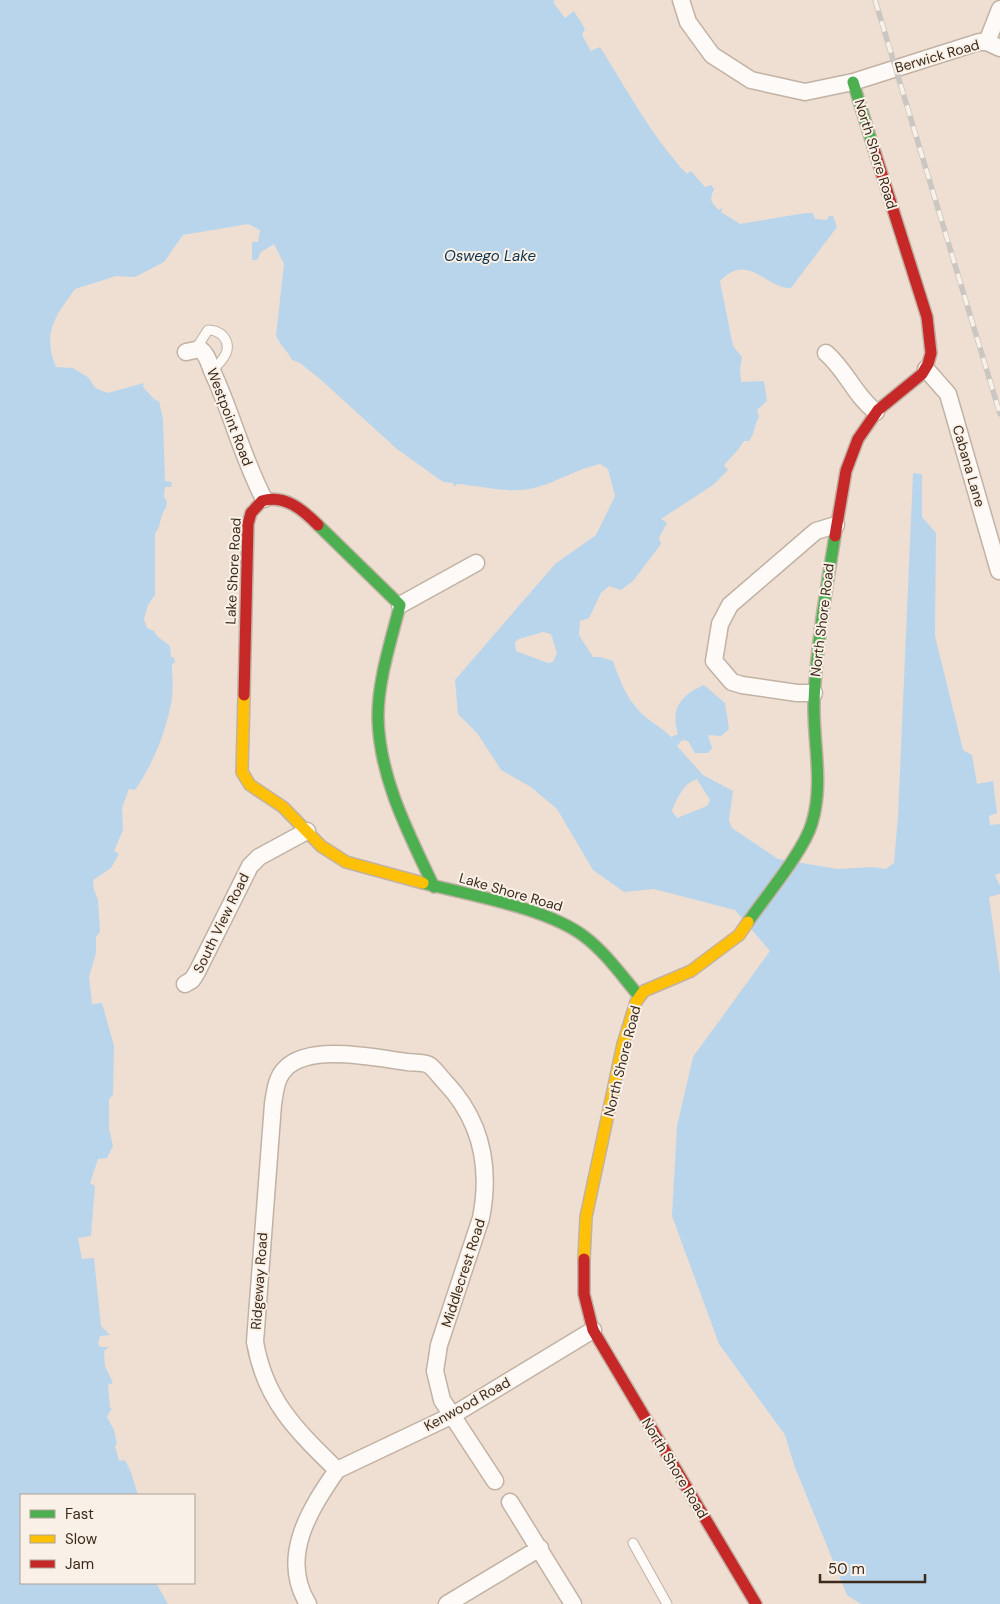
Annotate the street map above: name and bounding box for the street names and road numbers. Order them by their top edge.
street label: Berwick Road [893,35,981,77]
street label: North Shore Road [851,97,901,211]
street label: Westpoint Road [203,366,257,468]
street label: Cabana Lane [949,423,989,509]
street label: Lake Shore Road [221,517,245,625]
street label: North Shore Road [806,562,838,678]
street label: Lake Shore Road [457,869,565,915]
street label: South View Road [189,870,253,976]
street label: North Shore Road [599,1003,645,1119]
street label: Middlecrest Road [437,1216,489,1330]
street label: Ridgeway Road [247,1232,271,1330]
street label: Kenwood Road [421,1373,513,1435]
street label: North Shore Road [638,1414,712,1522]

